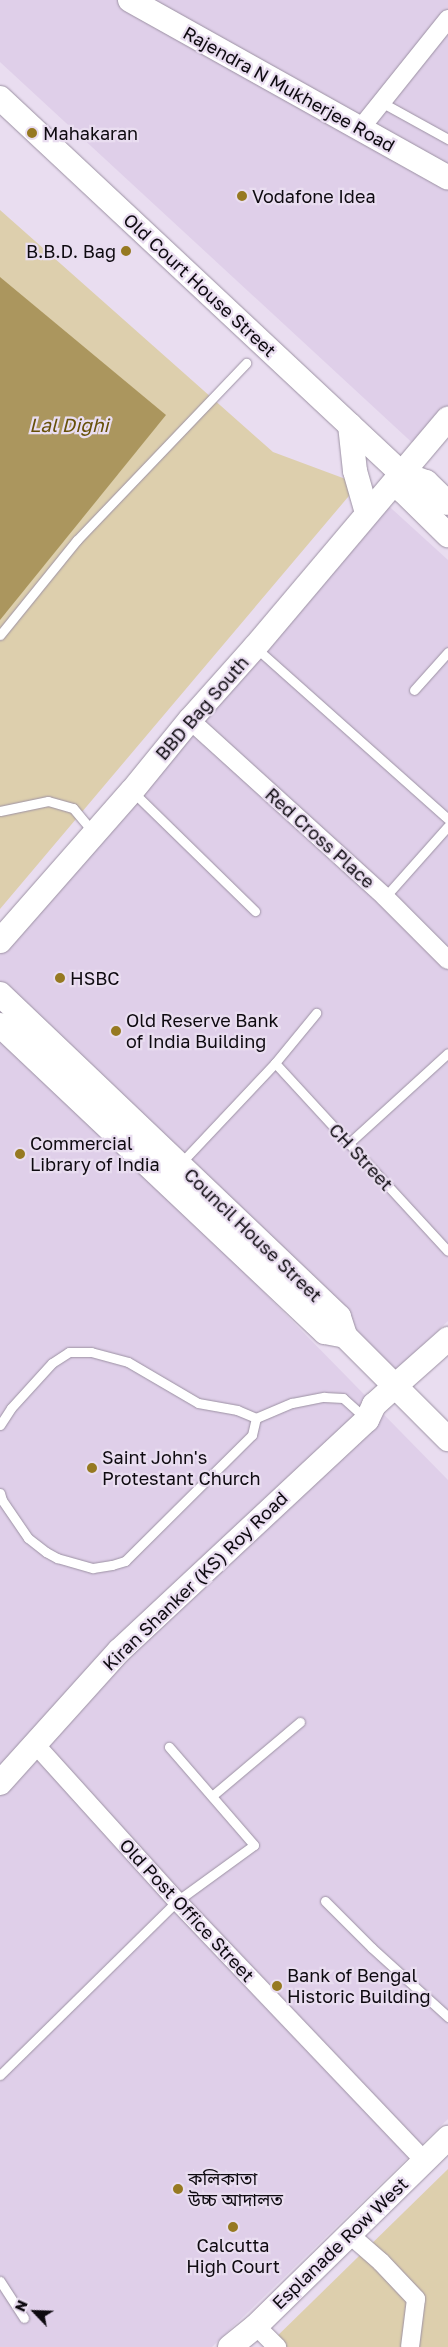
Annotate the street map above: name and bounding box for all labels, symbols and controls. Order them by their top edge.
street label: Rajendra N Mukherjee Road [179,22,399,156]
place label: Mahakaran [43,122,138,144]
marker: Mahakaran [25,126,39,140]
place label: Vodafone Idea [252,185,376,207]
marker: Vodafone Idea [236,190,248,202]
street label: Old Court House Street [119,209,281,361]
place label: B.B.D. Bag [26,240,116,262]
marker: B.B.D. Bag [120,245,132,257]
water label: Lal Dighi [29,414,109,436]
street label: BBD Bag South [151,652,253,764]
street label: Red Cross Place [261,783,379,893]
place label: HSBC [70,967,119,989]
marker: HSBC [54,972,66,984]
place label: Old Reserve Bank of India Building [126,1010,279,1052]
marker: Old Reserve Bank of India Building [110,1025,122,1037]
street label: CH Street [325,1119,397,1195]
place label: Commercial Library of India [30,1133,160,1176]
marker: Commercial Library of India [14,1148,26,1160]
street label: Council House Street [180,1164,326,1306]
place label: Saint John's Protestant Church [102,1447,260,1490]
marker: Saint John's Protestant Church [86,1462,98,1474]
street label: Kiran Shanker (KS) Roy Road [98,1487,292,1675]
street label: Old Post Office Street [115,1834,259,1986]
place label: Bank of Bengal Historic Building [287,1965,431,2008]
marker: Bank of Bengal Historic Building [271,1980,283,1992]
place label: কলিকাতা উচ্চ আদালত [188,2168,283,2210]
street label: Esplanade Row West [268,2173,412,2313]
marker: কলিকাতা উচ্চ আদালত [172,2183,184,2195]
marker: Calcutta High Court [227,2221,239,2233]
place label: Calcutta High Court [186,2235,280,2278]
north arrow [10,2287,60,2337]
text: N [11,2297,31,2314]

